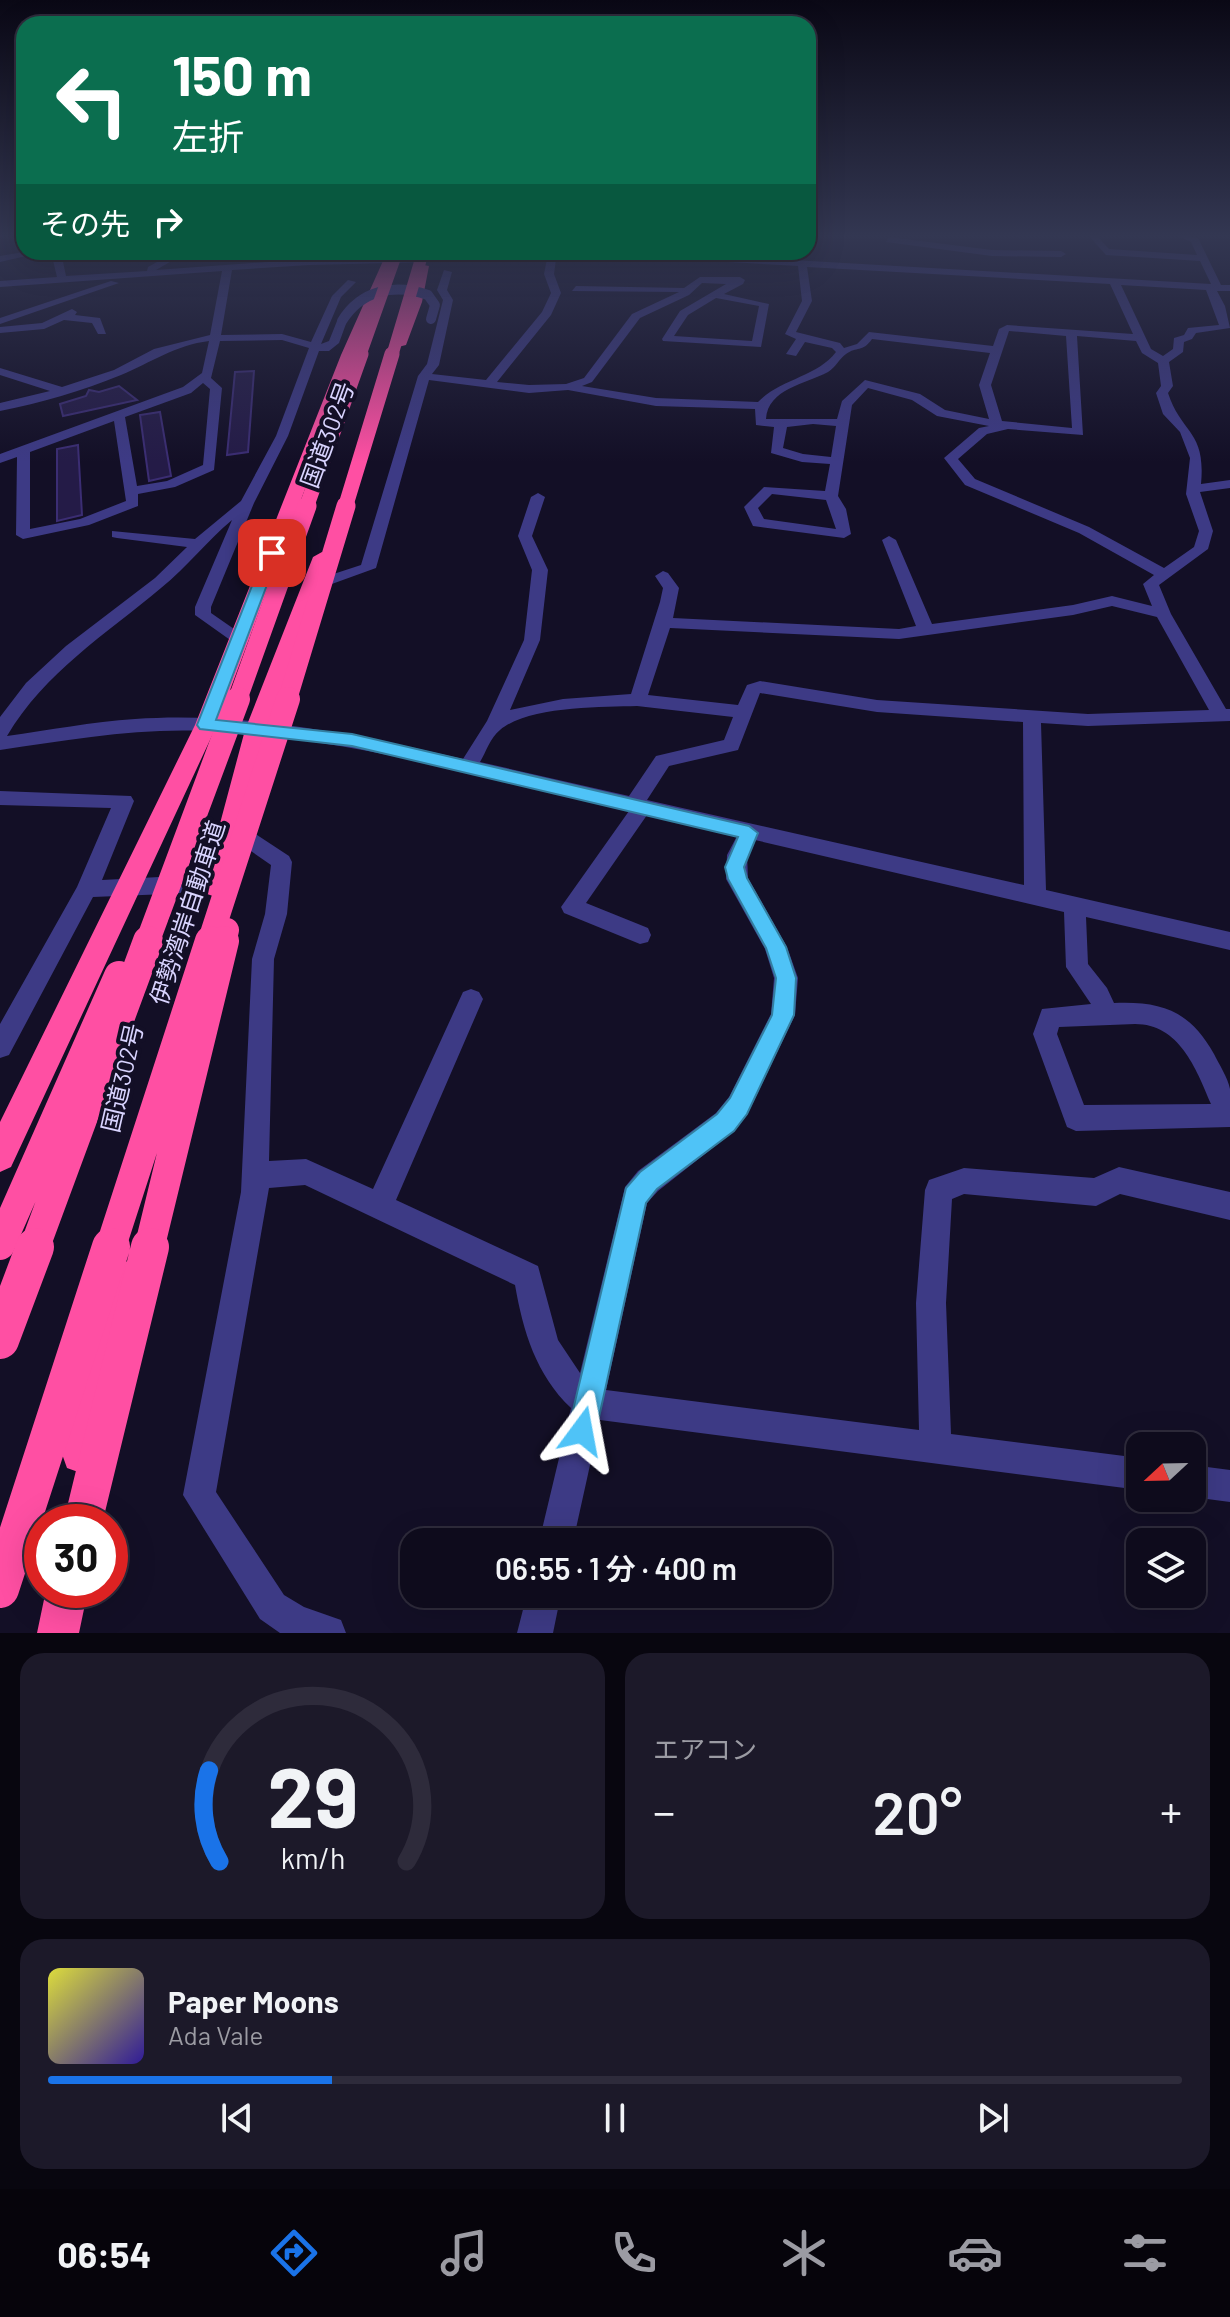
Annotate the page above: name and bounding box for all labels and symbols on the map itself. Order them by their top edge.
street label: 国道302号 [294,377,359,492]
pin [238,519,306,587]
street label: 伊勢湾岸自動車道 [143,817,230,1008]
street label: 国道302号 [95,1020,148,1135]
position arrow [540,1389,624,1473]
north arrow [1126,1432,1206,1512]
speed limit sign: 30 [24,1504,128,1608]

